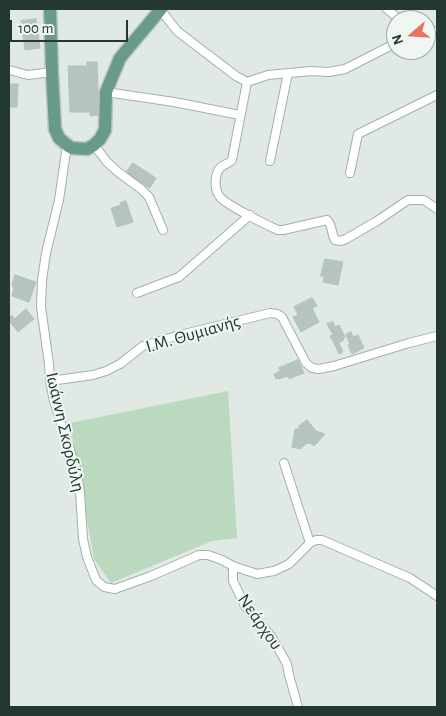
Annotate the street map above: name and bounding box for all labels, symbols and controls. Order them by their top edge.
scale bar [12,10,130,42]
north arrow [386,10,436,60]
text: 100 m [18,21,53,36]
text: N [390,33,406,46]
street label: Ι.Μ. Θυμιανής [143,310,243,358]
street label: Ιωάννη Σκορδύλη [41,370,89,494]
street label: Νεάρχου [233,590,287,654]

